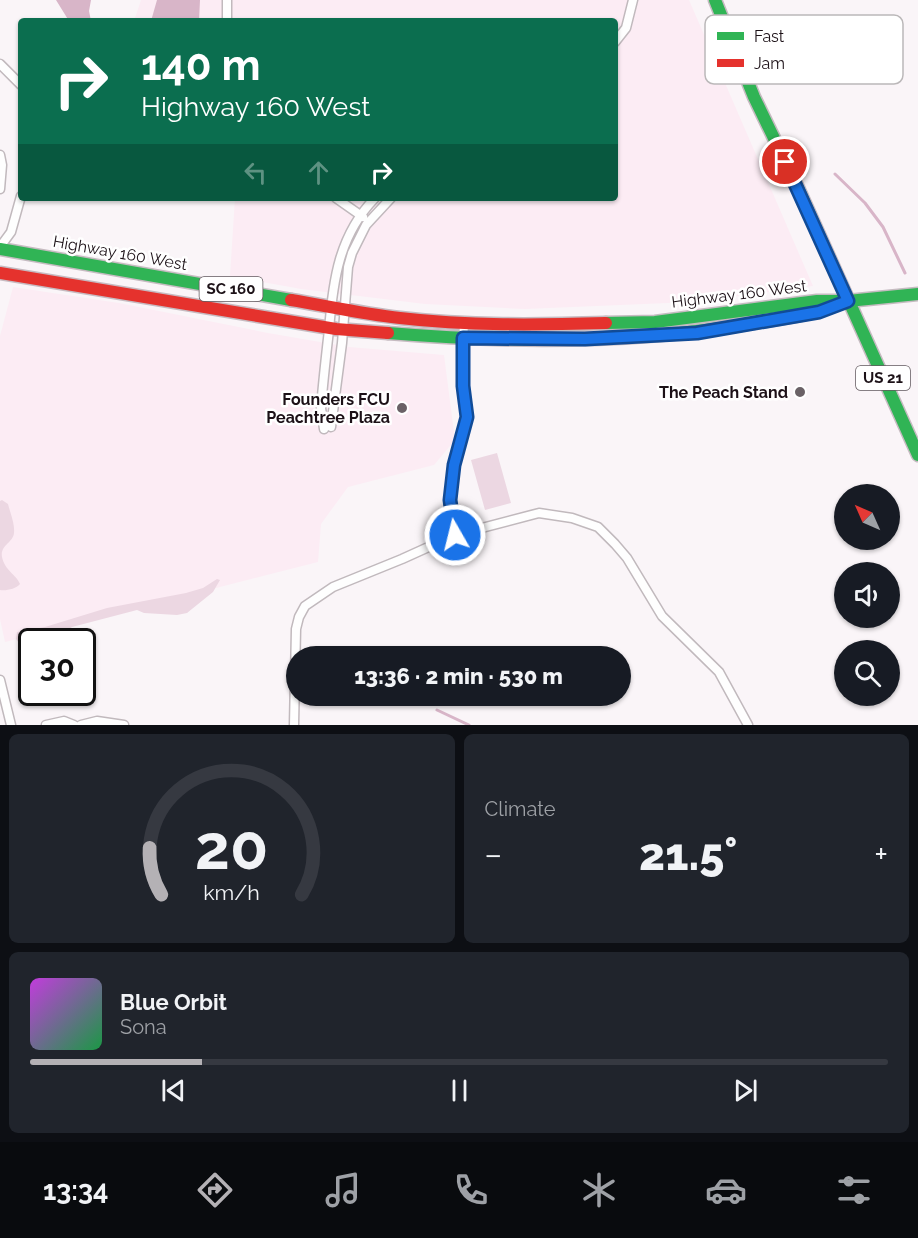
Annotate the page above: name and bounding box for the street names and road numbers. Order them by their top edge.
street label: Highway 160 West [51,232,189,274]
street label: Highway 160 West [670,276,808,312]
road number: SC 160 [200,277,262,301]
road number: US 21 [856,366,910,390]

